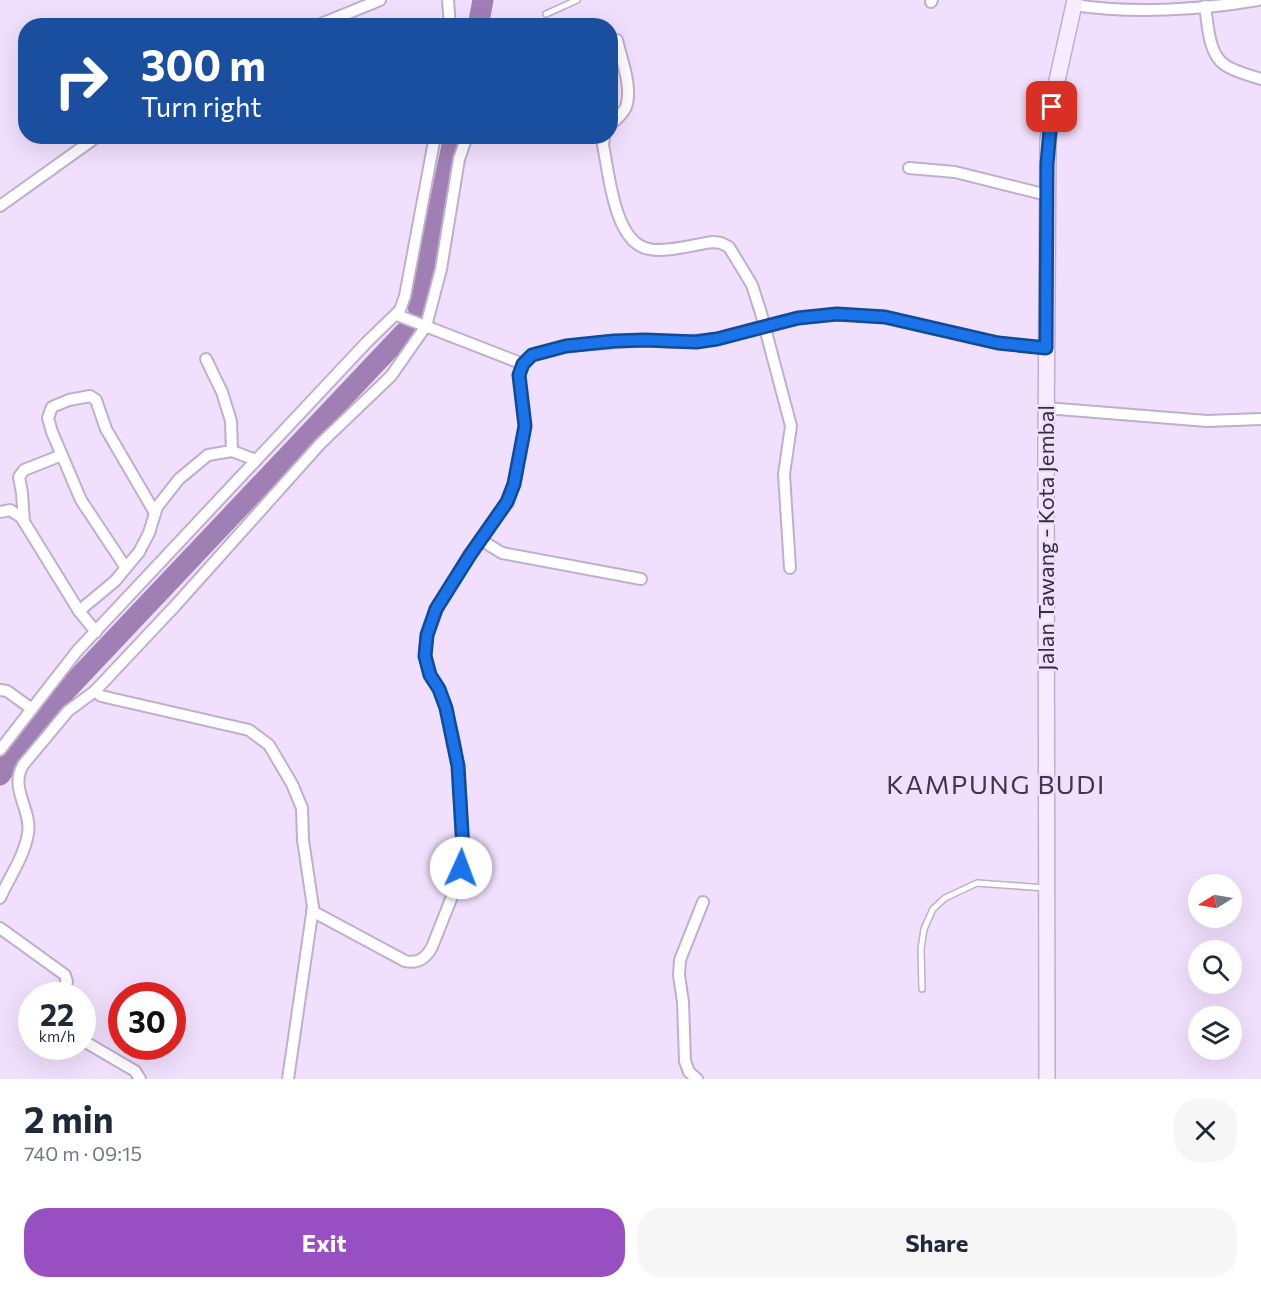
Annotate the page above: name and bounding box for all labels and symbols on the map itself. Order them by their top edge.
pin [1026,81,1077,132]
street label: Jalan Tawang - Kota Jembal [1032,405,1059,671]
district label: KAMPUNG BUDI [886,768,1106,799]
position arrow [429,836,493,900]
north arrow [1188,874,1242,928]
speed limit sign: 30 [108,982,186,1060]

